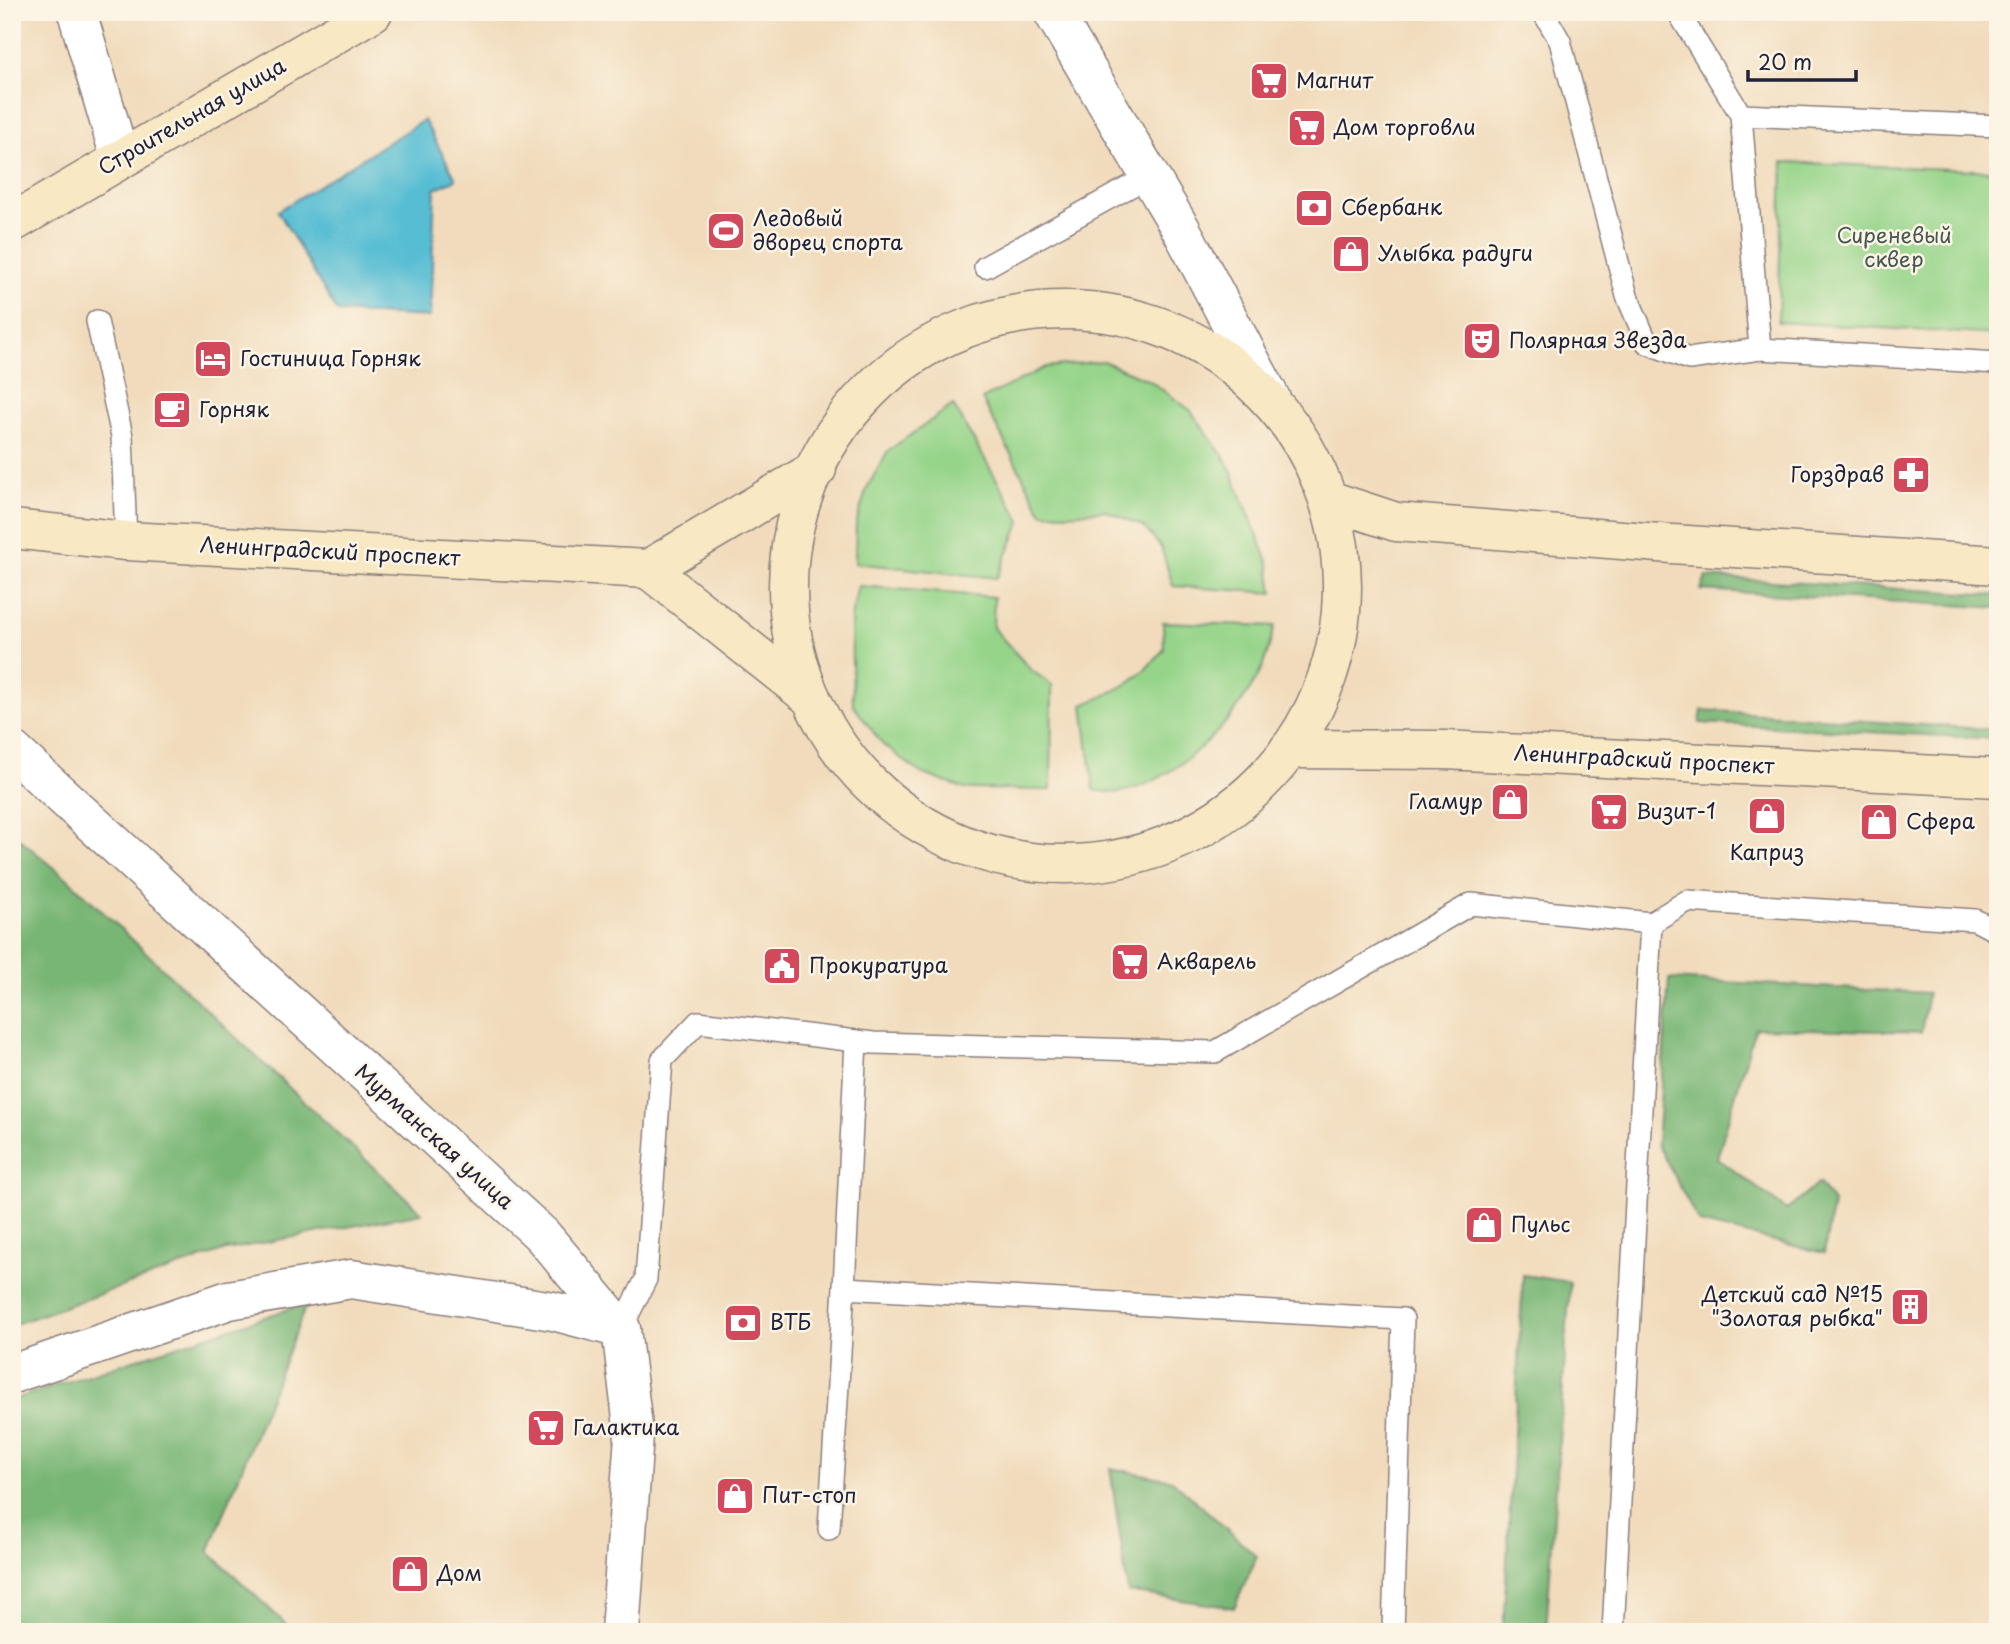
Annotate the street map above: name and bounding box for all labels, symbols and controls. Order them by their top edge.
scale bar [1748,38,1856,82]
text: 20 m [1758,45,1812,77]
street label: Строительная улица [91,48,292,182]
supermarket icon: Магнит [1248,60,1290,102]
place label: Магнит [1296,63,1373,95]
supermarket icon: Дом торговли [1286,107,1328,149]
place label: Дом торговли [1333,110,1476,142]
bank icon: Сбербанк [1293,187,1335,229]
place label: Сбербанк [1341,190,1443,222]
place label: Ледовый дворец спорта [753,201,903,257]
sports icon: Ледовый дворец спорта [705,210,747,252]
park label: Сиреневый сквер [1836,218,1952,274]
shop icon: Улыбка радуги [1330,233,1372,275]
place label: Улыбка радуги [1378,236,1533,268]
theatre icon: Полярная Звезда [1461,320,1503,362]
place label: Полярная Звезда [1509,323,1686,355]
hotel icon: Гостиница Горняк [192,338,234,380]
place label: Гостиница Горняк [240,341,421,373]
cafe icon: Горняк [151,389,193,431]
place label: Горняк [199,392,270,424]
pharmacy icon: Горздрав [1890,454,1932,496]
place label: Горздрав [1791,457,1884,489]
street label: Ленинградский проспект [199,527,462,573]
street label: Ленинградский проспект [1513,735,1776,781]
shop icon: Гламур [1489,781,1531,823]
place label: Гламур [1408,784,1483,816]
supermarket icon: Визит-1 [1588,791,1630,833]
place label: Визит-1 [1636,794,1716,826]
shop icon: Каприз [1746,795,1788,837]
shop icon: Сфера [1858,801,1900,843]
place label: Сфера [1906,804,1975,836]
place label: Каприз [1730,835,1804,867]
supermarket icon: Акварель [1109,941,1151,983]
place label: Акварель [1157,944,1256,976]
public building icon: Прокуратура [761,945,803,987]
place label: Прокуратура [809,948,948,980]
street label: Мурманская улица [349,1055,523,1216]
shop icon: Пульс [1463,1204,1505,1246]
place label: Пульс [1511,1207,1570,1239]
place label: Детский сад №15 "Золотая рыбка" [1701,1277,1883,1333]
building icon: Детский сад №15 "Золотая рыбка" [1889,1286,1931,1328]
bank icon: ВТБ [722,1302,764,1344]
place label: ВТБ [770,1305,811,1337]
supermarket icon: Галактика [525,1407,567,1449]
place label: Галактика [573,1410,680,1442]
shop icon: Пит-стоп [714,1475,756,1517]
place label: Пит-стоп [762,1478,857,1510]
shop icon: Дом [389,1553,431,1595]
place label: Дом [436,1556,482,1588]

